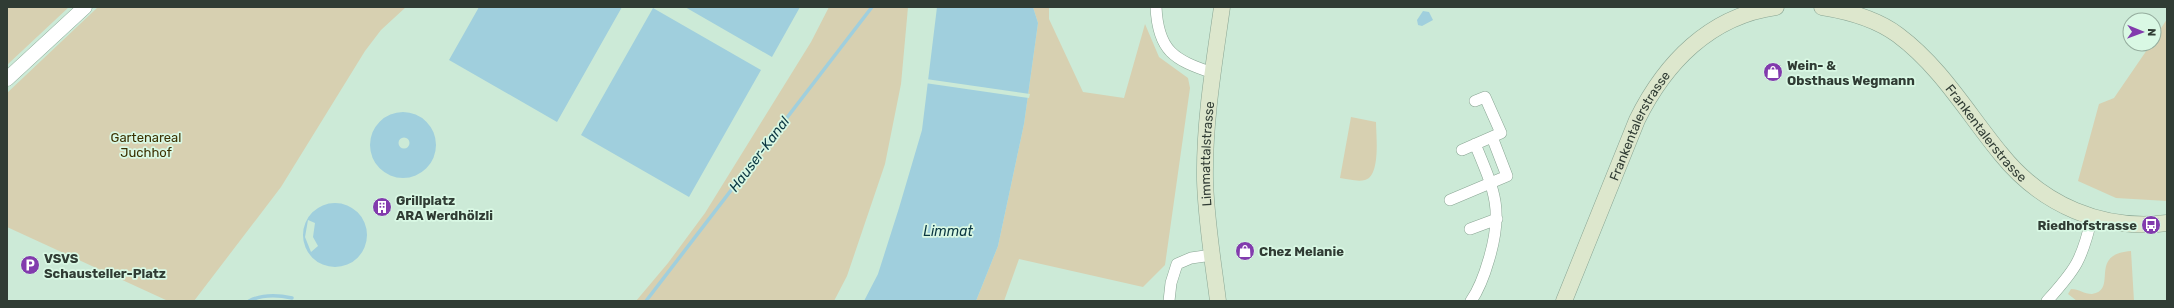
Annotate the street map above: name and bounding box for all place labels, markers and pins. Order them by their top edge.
place label: Wein- & Obsthaus Wegmann [1787,58,1915,88]
shop icon: Wein- & Obsthaus Wegmann [1762,61,1784,83]
place label: Grillplatz ARA Werdhölzli [396,193,493,223]
building icon: Grillplatz ARA Werdhölzli [371,196,393,218]
bus stop icon: Riedhofstrasse [2140,214,2162,236]
place label: Riedhofstrasse [2038,218,2137,233]
shop icon: Chez Melanie [1234,240,1256,262]
place label: Chez Melanie [1259,244,1344,259]
place label: VSVS Schausteller-Platz [44,251,166,281]
parking icon: VSVS Schausteller-Platz [19,254,41,276]

